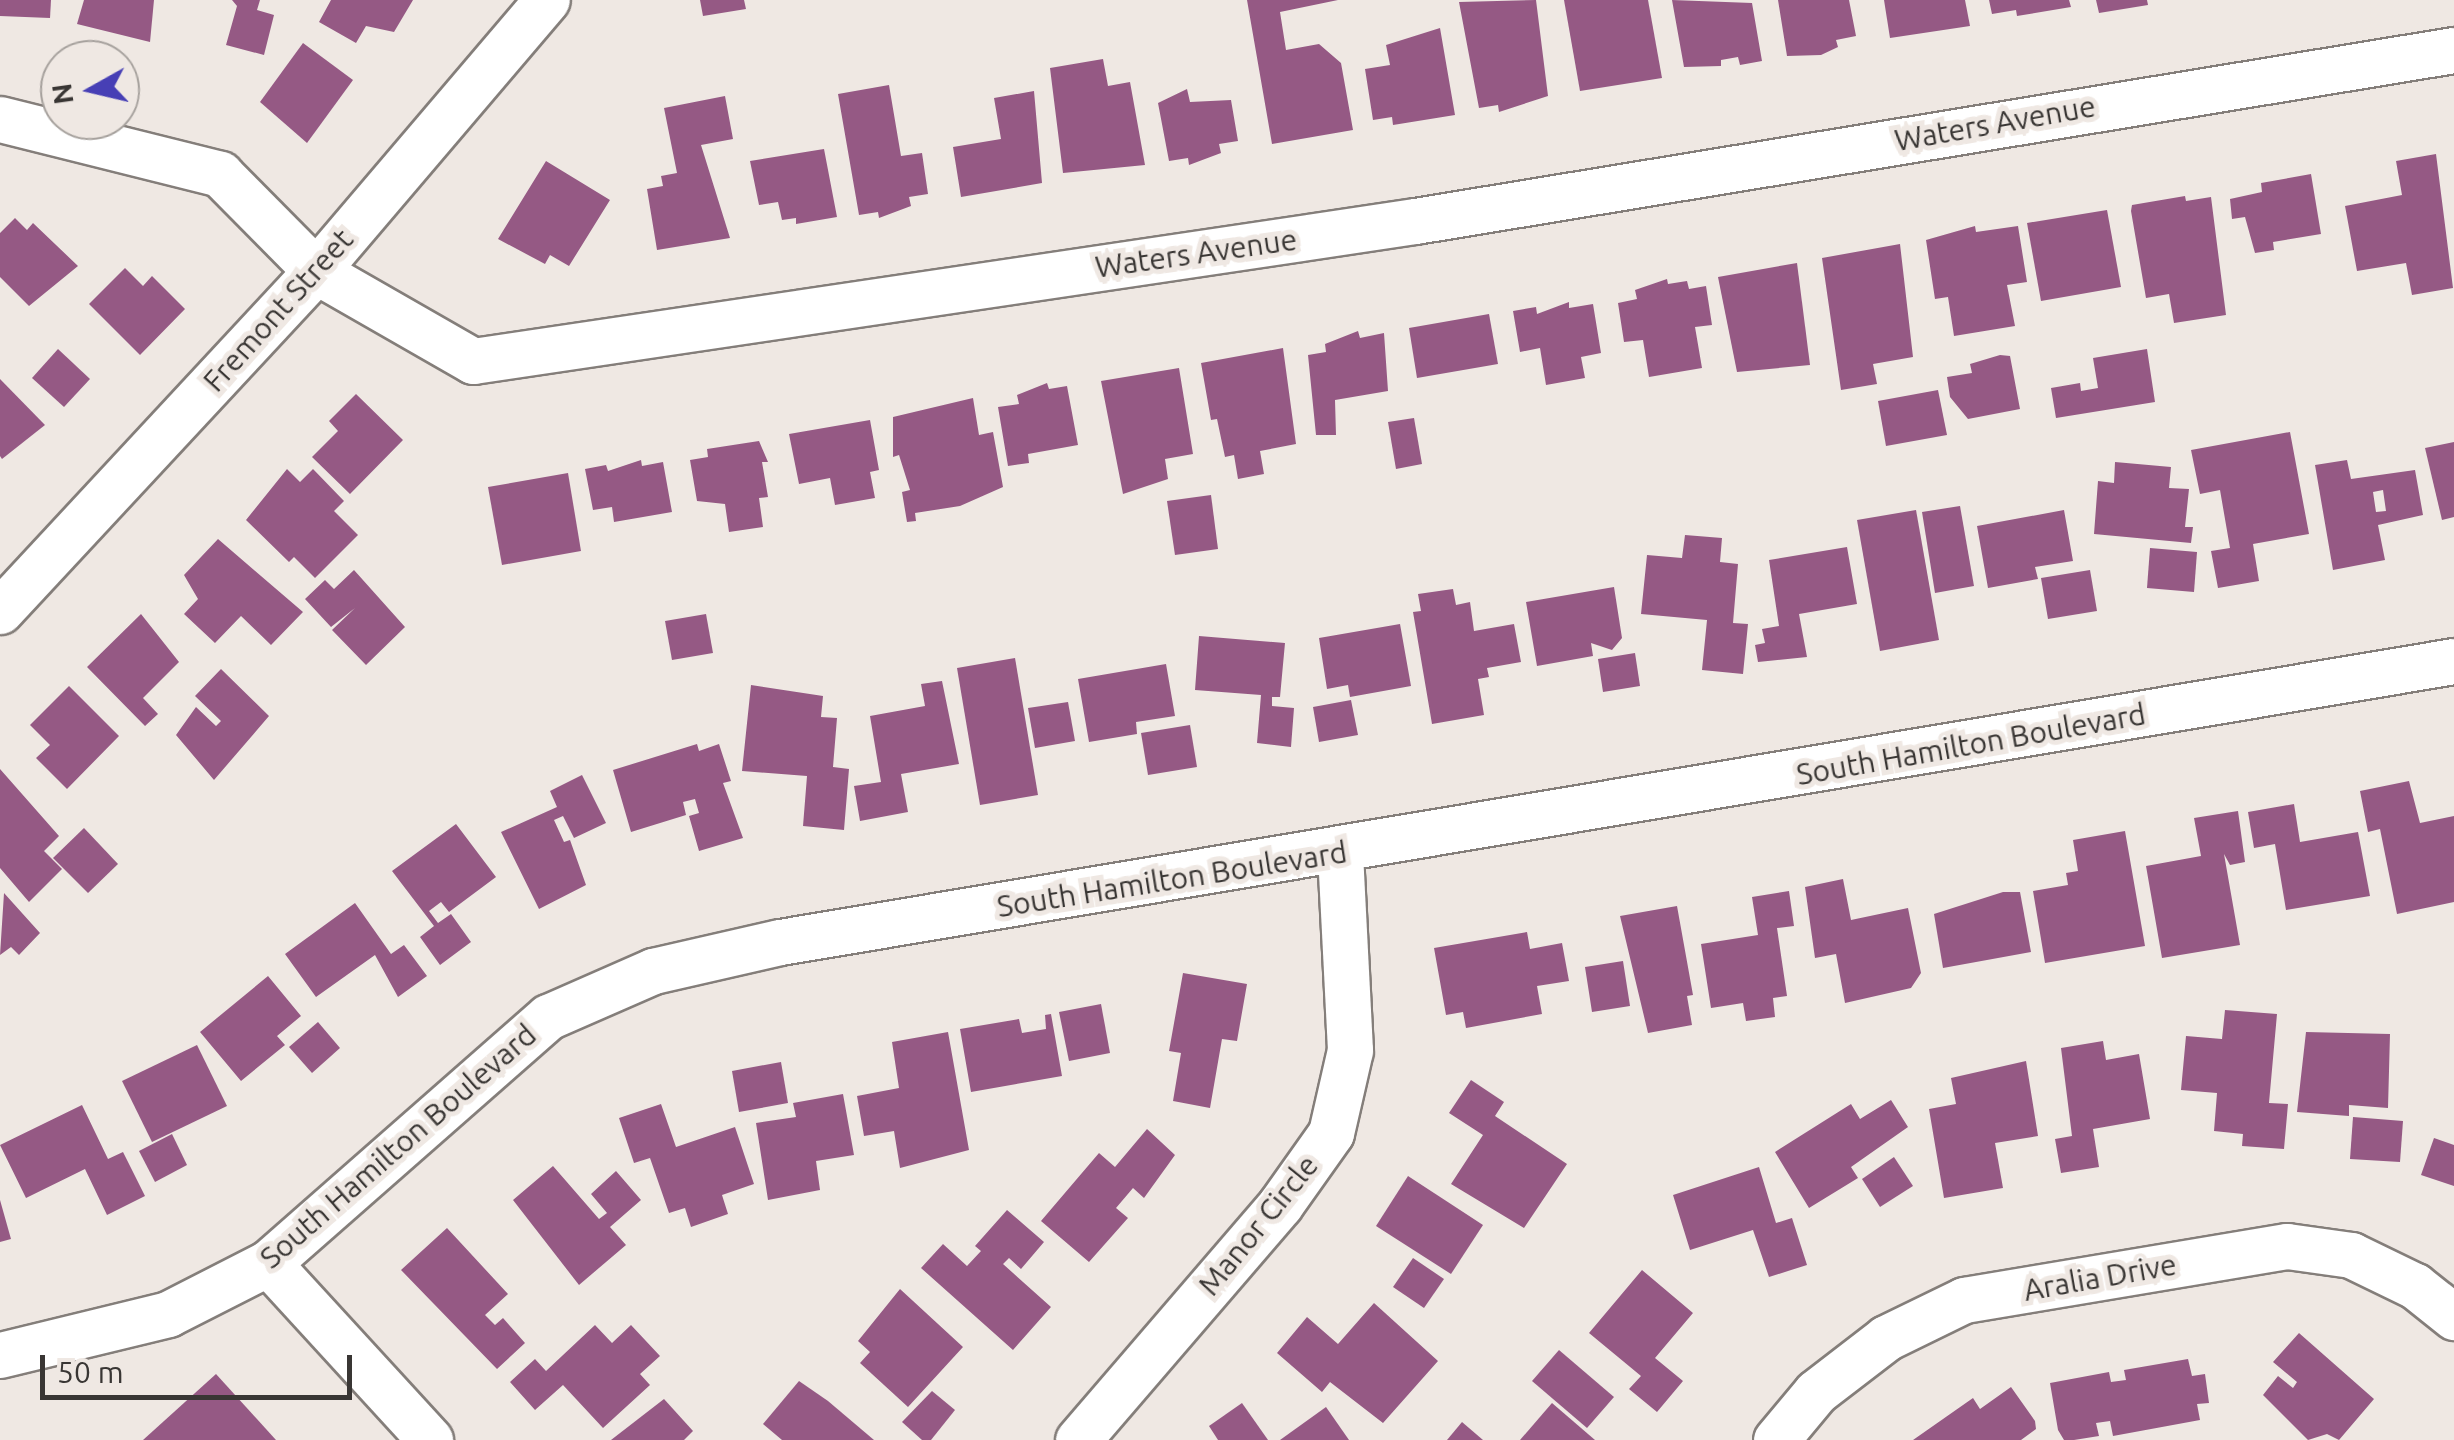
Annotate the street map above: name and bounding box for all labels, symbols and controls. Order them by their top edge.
north arrow [40,40,140,140]
text: N [45,81,79,106]
street label: Waters Avenue [1892,88,2098,158]
street label: Fremont Street [196,221,360,399]
street label: Waters Avenue [1093,221,1299,285]
street label: South Hamilton Boulevard [1794,696,2148,792]
street label: South Hamilton Boulevard [994,834,1350,924]
street label: South Hamilton Boulevard [253,1016,543,1276]
street label: Manor Circle [1191,1148,1325,1302]
street label: Aralia Drive [2021,1246,2179,1308]
scale bar [45,1335,358,1397]
text: 50 m [57,1355,124,1389]

